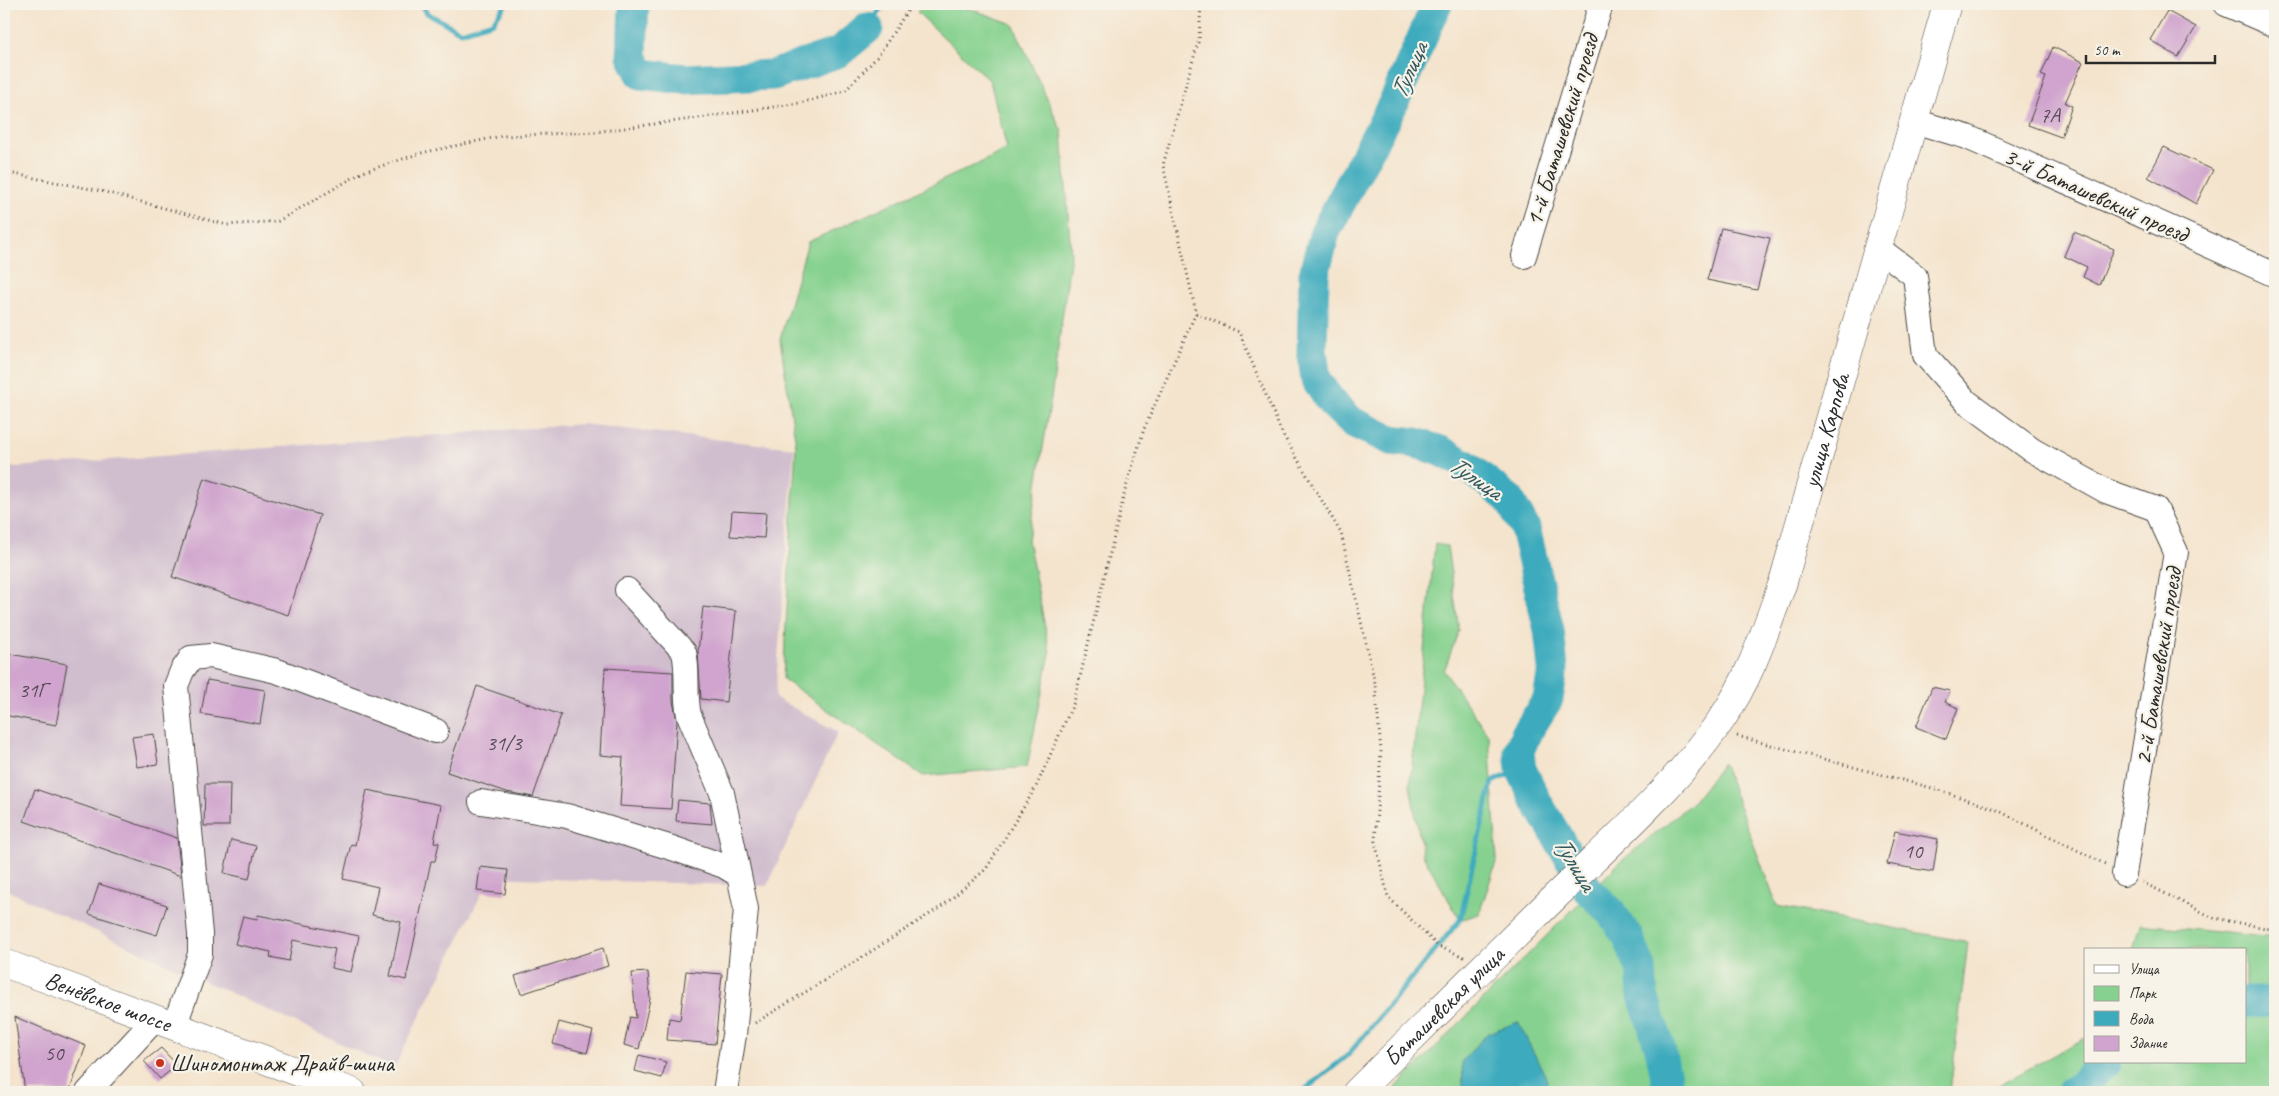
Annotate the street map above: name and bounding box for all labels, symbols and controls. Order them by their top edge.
street label: 1-й Баташевский проезд [1519,28,1606,229]
scale bar [2086,32,2215,64]
water label: Тулица [1383,35,1436,103]
text: 50 m [2094,41,2121,60]
house number: 7А [2040,102,2061,128]
street label: 3-й Баташевский проезд [1999,141,2195,250]
street label: улица Карпова [1795,368,1857,493]
water label: Тулица [1442,448,1511,509]
street label: 2-й Баташевский проезд [2128,563,2189,767]
house number: 31Г [19,677,52,703]
house number: 31/3 [486,730,523,756]
water label: Тулица [1546,830,1605,899]
house number: 10 [1904,838,1924,864]
street label: Баташевская улица [1377,939,1511,1073]
legend [2084,948,2246,1064]
text: Улица [2129,960,2160,979]
street label: Венёвское шоссе [41,965,177,1039]
text: Парк [2129,984,2157,1003]
text: Вода [2129,1010,2154,1029]
text: Здание [2129,1034,2168,1053]
house number: 50 [45,1040,65,1066]
place label: Шиномонтаж Драйв-шина [170,1048,395,1078]
marker: Шиномонтаж Драйв-шина [154,1057,166,1069]

